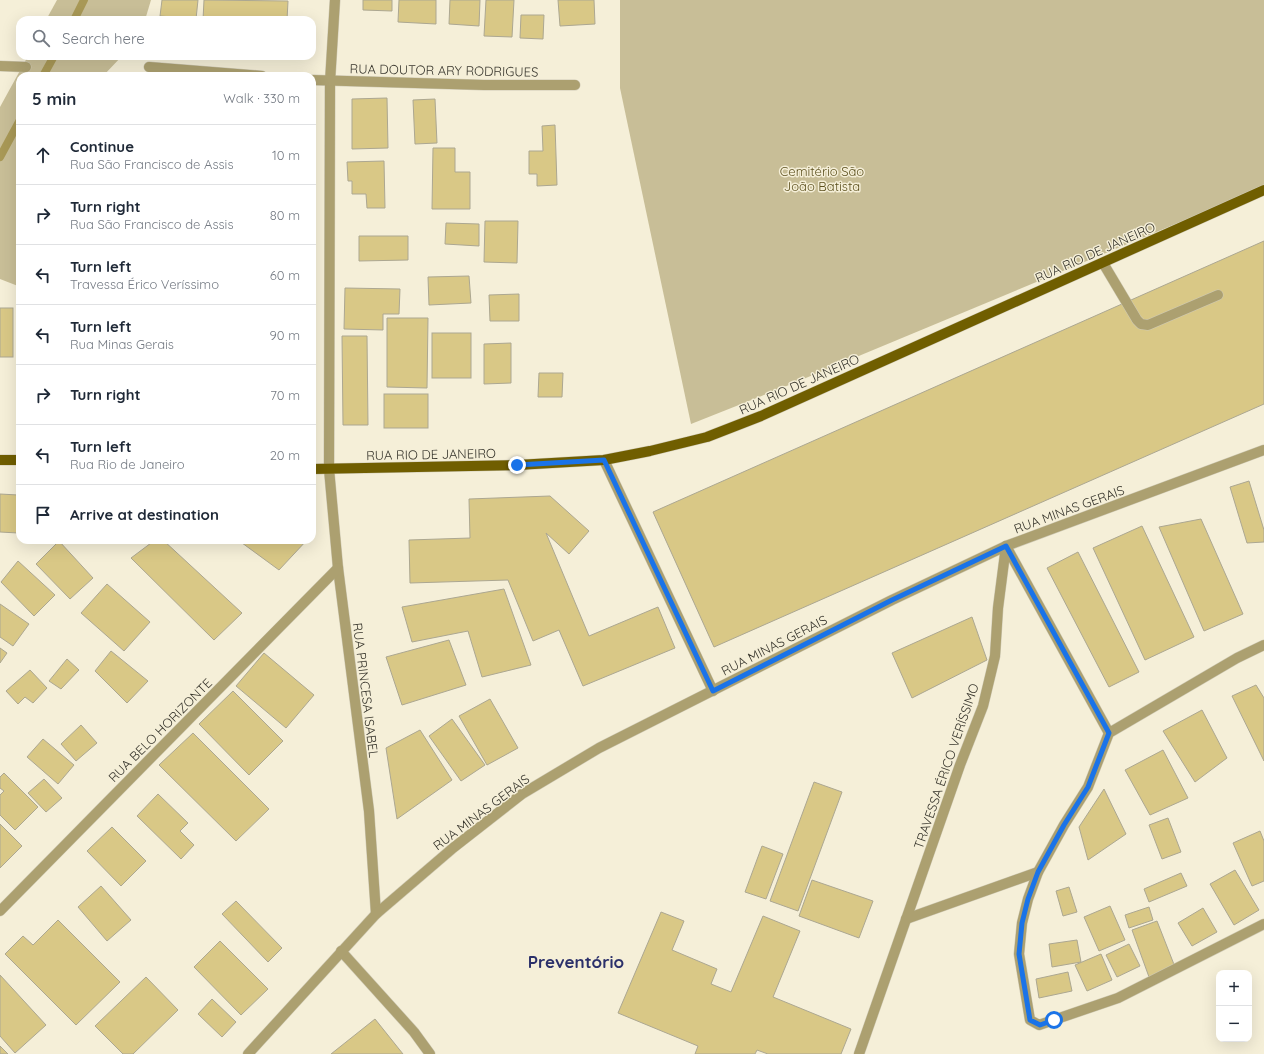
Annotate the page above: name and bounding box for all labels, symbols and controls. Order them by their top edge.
search box [16,16,316,60]
icon: search [30,27,52,49]
text: Search here [62,29,145,48]
street label: RUA DOUTOR ARY RODRIGUES [350,60,538,80]
text: 5 min [32,88,76,109]
text: Walk · 330 m [223,90,300,106]
text: Continue [70,137,134,156]
icon: ahead [32,144,54,166]
text: 10 m [272,147,300,163]
text: Rua São Francisco de Assis [70,156,233,172]
park label: Cemitério São João Batista [780,163,864,194]
text: Turn right [70,197,141,216]
icon: right [32,204,54,226]
text: 80 m [270,207,300,223]
text: Rua São Francisco de Assis [70,216,233,232]
street label: RUA RIO DE JANEIRO [1032,218,1158,286]
text: Turn left [70,257,132,276]
icon: left [32,264,54,286]
text: 60 m [270,267,300,283]
text: Travessa Érico Veríssimo [70,276,219,292]
text: Turn left [70,317,132,336]
icon: left [32,324,54,346]
text: 90 m [270,327,300,343]
text: Rua Minas Gerais [70,336,174,352]
street label: RUA RIO DE JANEIRO [736,350,862,418]
icon: right [32,384,54,406]
text: Turn right [70,385,141,404]
text: 70 m [270,387,300,403]
text: Turn left [70,437,132,456]
icon: left [32,444,54,466]
street label: RUA RIO DE JANEIRO [366,445,496,463]
text: 20 m [270,447,300,463]
text: Rua Rio de Janeiro [70,456,185,472]
route end [508,456,526,474]
street label: RUA MINAS GERAIS [1011,482,1127,536]
icon: arrive [32,504,54,526]
text: Arrive at destination [70,505,219,524]
street label: RUA MINAS GERAIS [718,611,830,679]
street label: RUA PRINCESA ISABEL [350,622,382,758]
street label: RUA BELO HORIZONTE [105,675,215,785]
street label: TRAVESSA ÉRICO VERÍSSIMO [910,681,982,851]
street label: RUA MINAS GERAIS [430,771,532,853]
district label: Preventório [528,951,624,972]
map controls [1216,970,1252,1042]
button: + [1216,970,1252,1006]
button: − [1216,1006,1252,1042]
route start [1045,1011,1063,1029]

